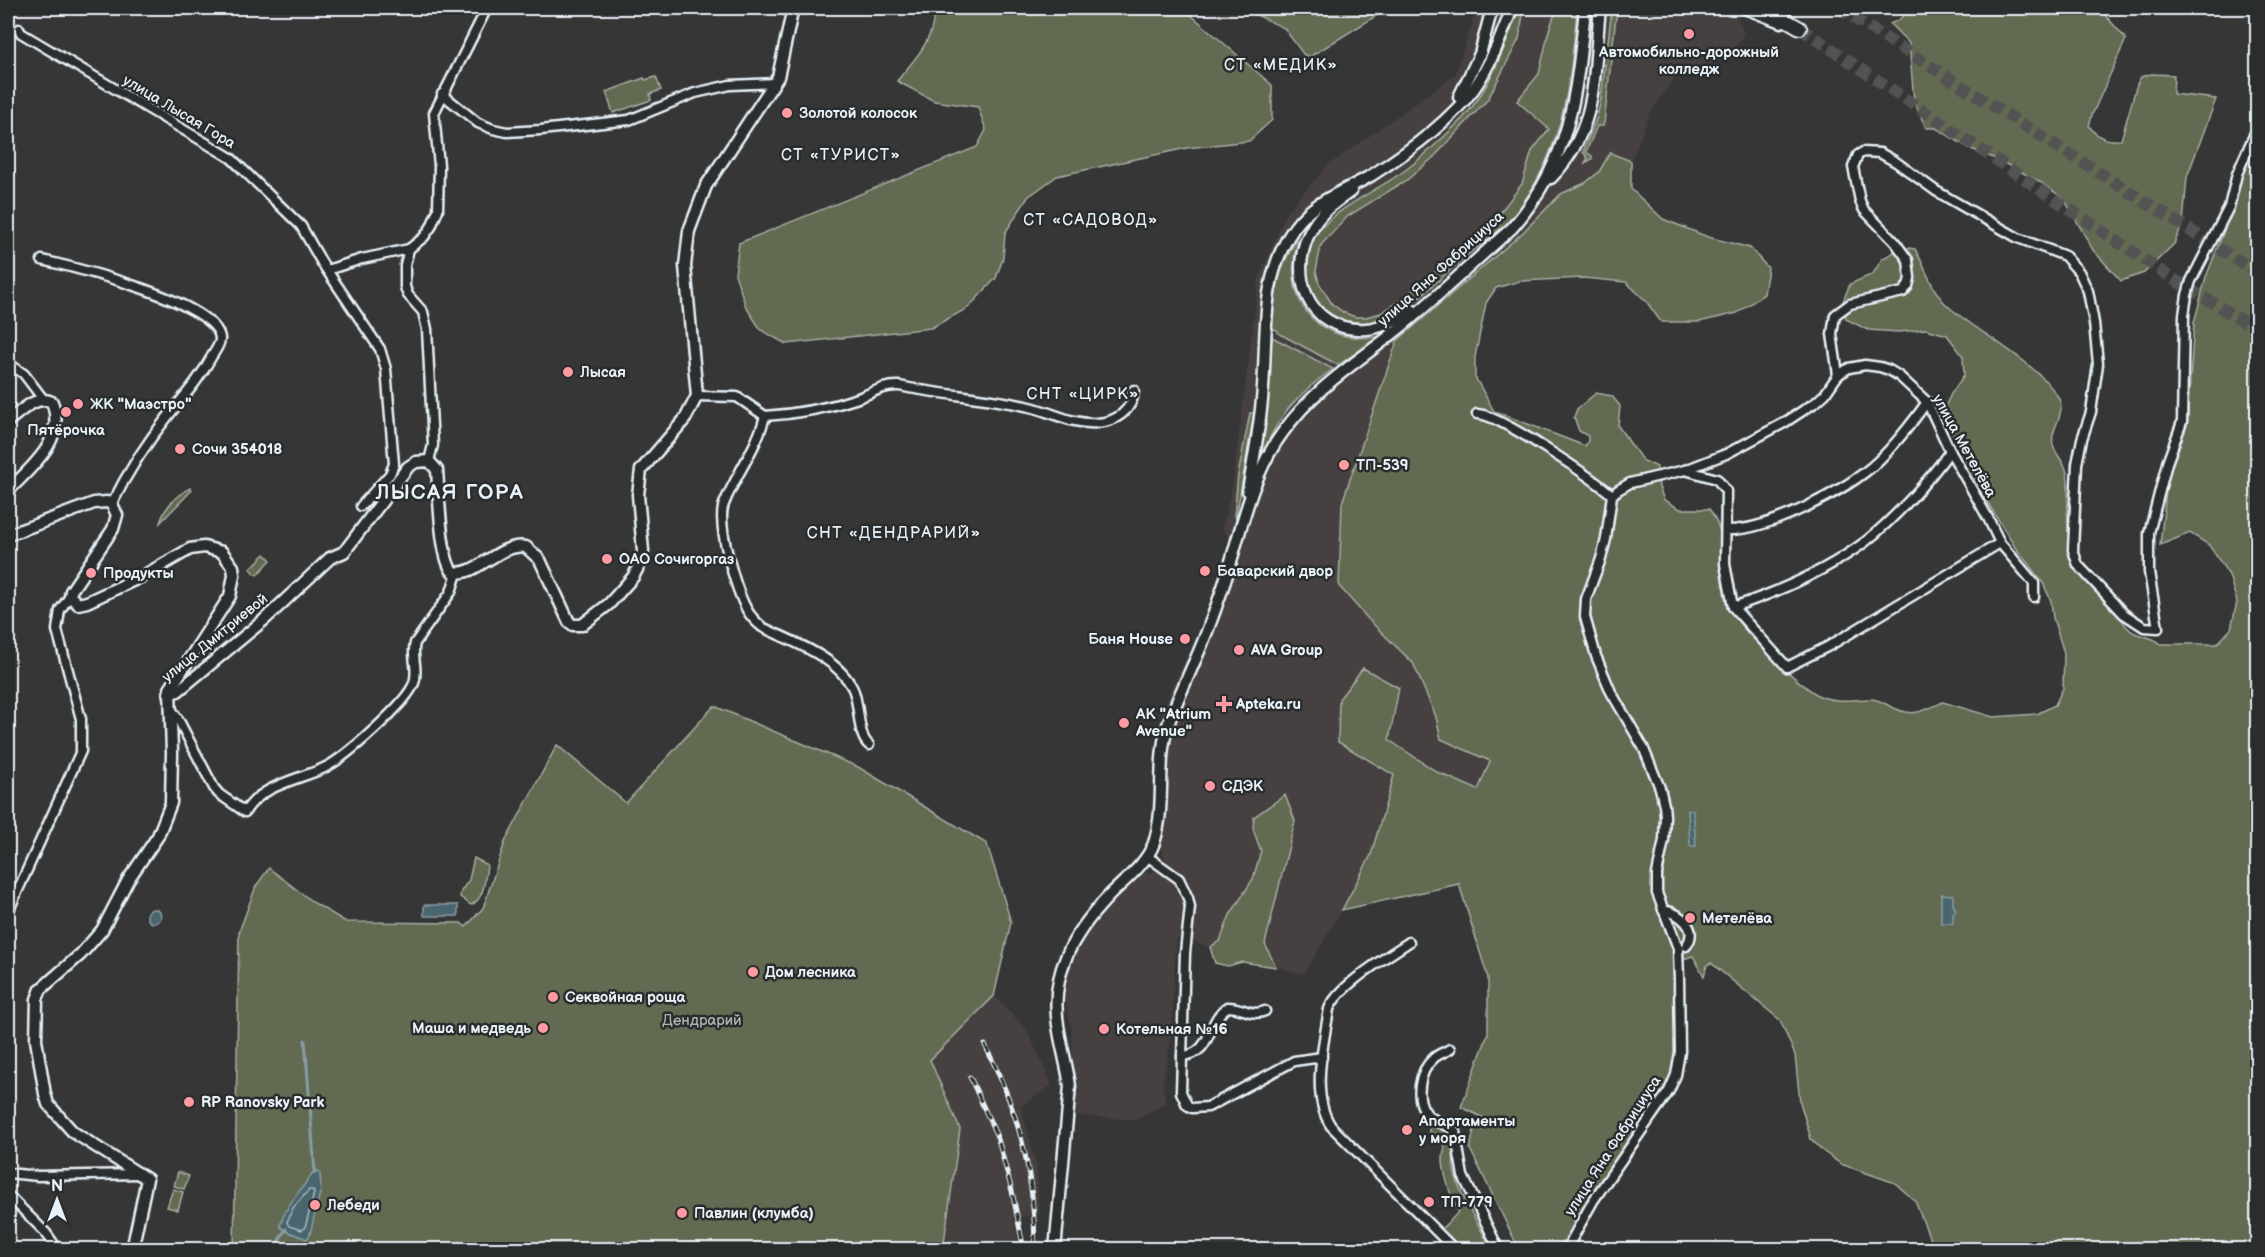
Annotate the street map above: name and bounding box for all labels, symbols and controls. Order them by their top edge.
marker: Автомобильно-дорожный колледж [1682,27,1696,41]
place label: Автомобильно-дорожный колледж [1598,43,1779,79]
district label: СТ «МЕДИК» [1224,56,1338,75]
street label: улица Лысая Гора [119,71,239,153]
place label: Золотой колосок [799,104,918,123]
marker: Золотой колосок [780,106,794,120]
district label: СТ «ТУРИСТ» [781,146,901,165]
street label: улица Яна Фабрициуса [1374,207,1508,331]
district label: СТ «САДОВОД» [1023,211,1159,230]
place label: Лысая [579,363,626,382]
marker: Лысая [561,365,575,379]
district label: СНТ «ЦИРК» [1026,385,1140,404]
street label: улица Метелёва [1928,391,2000,501]
place label: ЖК "Маэстро" [90,395,191,414]
marker: ЖК "Маэстро" [71,397,85,411]
marker: Пятёрочка [59,405,73,419]
place label: Пятёрочка [27,421,105,440]
place label: Сочи 354018 [192,440,282,459]
marker: Сочи 354018 [173,442,187,456]
place label: ТП-539 [1356,456,1409,475]
marker: ТП-539 [1337,458,1351,472]
district label: ЛЫСАЯ ГОРА [375,480,524,505]
district label: СНТ «ДЕНДРАРИЙ» [807,524,981,543]
place label: ОАО Сочигоргаз [619,550,734,569]
marker: ОАО Сочигоргаз [600,552,614,566]
place label: Баварский двор [1217,562,1333,581]
place label: Продукты [103,564,174,583]
marker: Баварский двор [1198,564,1212,578]
marker: Продукты [84,566,98,580]
street label: улица Дмитриевой [158,589,272,687]
place label: Баня House [1088,630,1173,649]
marker: Баня House [1178,632,1192,646]
place label: AVA Group [1250,641,1323,660]
marker: AVA Group [1232,643,1246,657]
place label: Apteka.ru [1235,695,1301,714]
marker: Apteka.ru [1217,697,1231,711]
place label: АК "Atrium Avenue" [1135,705,1211,741]
marker: АК "Atrium Avenue" [1117,716,1131,730]
place label: СДЭК [1222,777,1264,796]
marker: СДЭК [1203,779,1217,793]
place label: Метелёва [1702,909,1772,928]
marker: Метелёва [1683,911,1697,925]
place label: Дом лесника [765,963,856,982]
marker: Дом лесника [746,965,760,979]
place label: Секвойная роща [565,988,686,1007]
marker: Секвойная роща [546,990,560,1004]
park label: Дендрарий [662,1011,742,1030]
place label: Маша и медведь [412,1019,531,1038]
place label: Котельная №16 [1116,1020,1228,1039]
marker: Маша и медведь [536,1021,550,1035]
marker: Котельная №16 [1097,1022,1111,1036]
street label: улица Яна Фабрициуса [1561,1072,1666,1220]
place label: RP Ranovsky Park [201,1093,324,1112]
marker: RP Ranovsky Park [182,1095,196,1109]
place label: Апартаменты у моря [1418,1112,1515,1148]
marker: Апартаменты у моря [1400,1123,1414,1137]
north arrow [27,1170,87,1230]
text: N [51,1177,63,1196]
place label: ТП-779 [1441,1193,1493,1212]
marker: ТП-779 [1422,1195,1436,1209]
place label: Лебеди [326,1196,380,1215]
marker: Лебеди [308,1198,322,1212]
place label: Павлин (клумба) [694,1204,814,1223]
marker: Павлин (клумба) [675,1206,689,1220]

